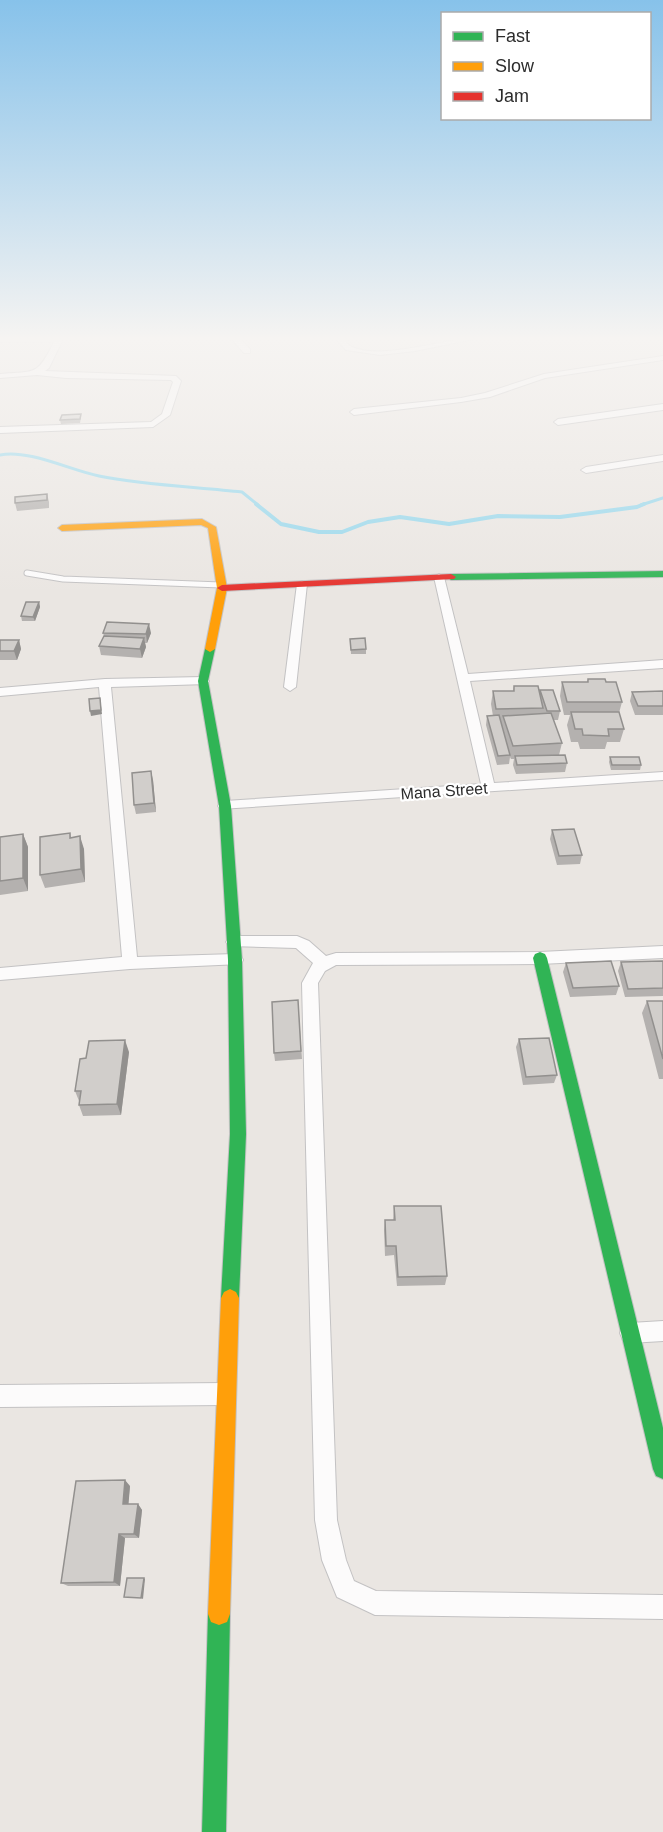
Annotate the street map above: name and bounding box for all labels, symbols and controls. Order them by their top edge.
legend [441,12,651,120]
text: Fast [495,26,530,46]
text: Slow [495,56,535,76]
text: Jam [495,86,529,106]
street label: Mana Street [400,779,489,803]

